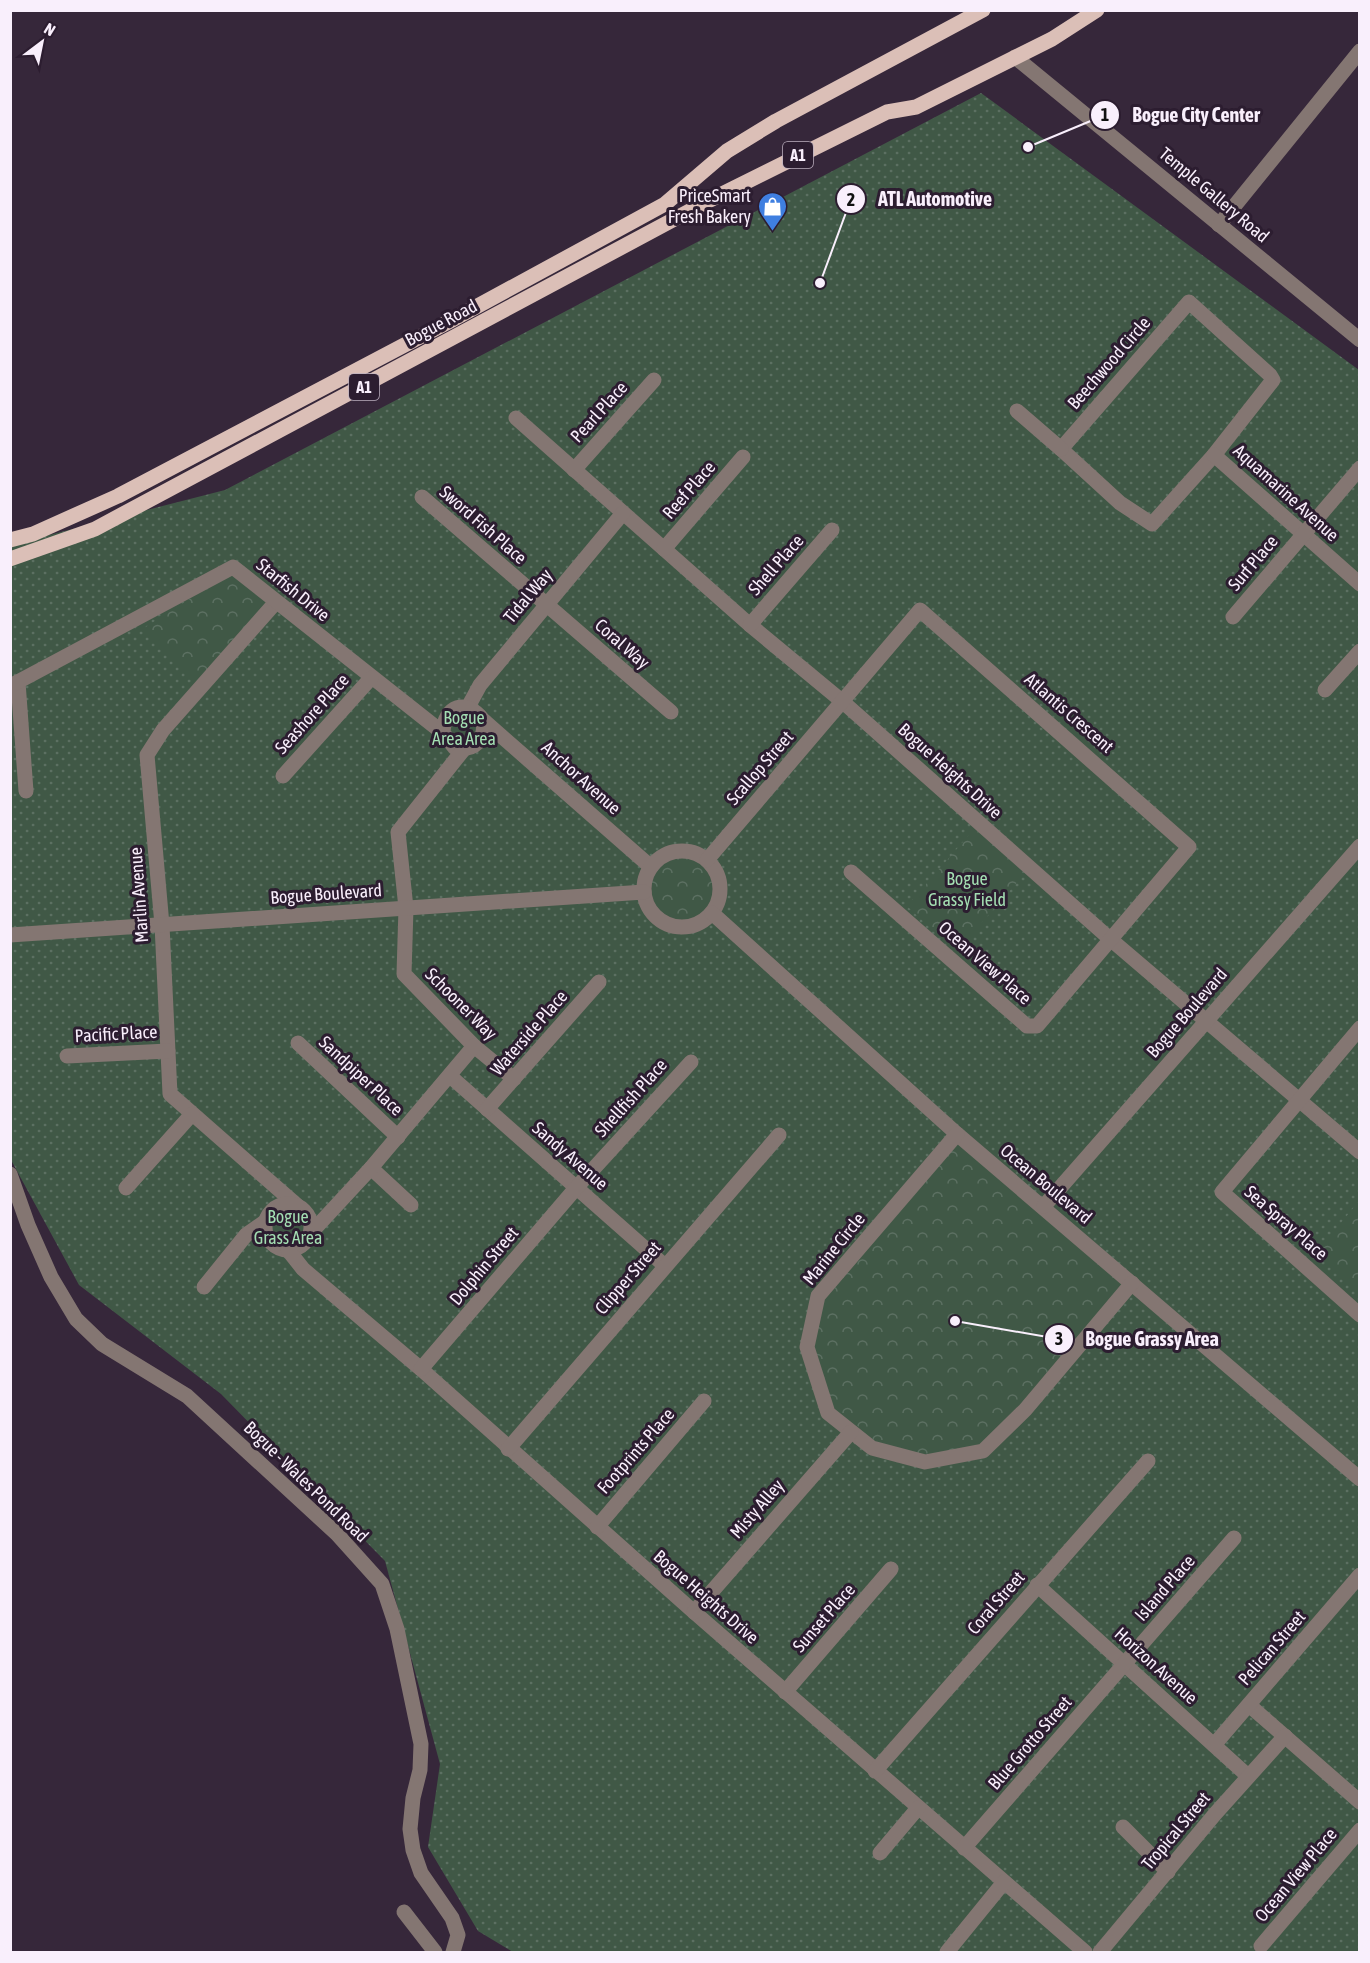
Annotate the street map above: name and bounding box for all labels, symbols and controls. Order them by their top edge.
north arrow [12,12,72,72]
text: N [41,19,59,39]
callout: Bogue City Center [1090,96,1272,134]
text: Bogue City Center [1132,103,1261,126]
text: 1 [1101,104,1109,125]
road number: A1 [783,142,813,168]
street label: Temple Gallery Road [1155,143,1273,247]
callout: ATL Automotive [836,180,1004,218]
place label: PriceSmart Fresh Bakery [668,185,751,227]
text: ATL Automotive [877,187,992,210]
text: 2 [847,189,855,210]
shop icon: PriceSmart Fresh Bakery [756,190,788,232]
street label: Bogue Road [401,295,480,350]
street label: Beechwood Circle [1063,312,1154,413]
road number: A1 [349,374,379,400]
street label: Pearl Place [566,377,631,446]
street label: Aquamarine Avenue [1229,440,1343,545]
street label: Reef Place [658,457,719,523]
street label: Sword Fish Place [436,481,531,568]
street label: Shell Place [744,530,808,599]
street label: Surf Place [1223,531,1282,595]
street label: Starfish Drive [253,554,334,625]
street label: Tidal Way [499,564,556,627]
street label: Coral Way [591,614,654,673]
street label: Atlantis Crescent [1021,668,1118,757]
street label: Seashore Place [270,669,353,758]
park label: Bogue Area Area [432,707,496,749]
street label: Bogue Heights Drive [894,719,1007,823]
street label: Scallop Street [722,726,797,809]
street label: Anchor Avenue [538,737,625,819]
street label: Marlin Avenue [125,847,152,943]
park label: Bogue Grassy Field [928,868,1006,910]
street label: Bogue Boulevard [269,879,382,908]
street label: Ocean View Place [935,917,1036,1009]
street label: Schooner Way [421,963,502,1044]
street label: Bogue Boulevard [1142,964,1231,1062]
street label: Waterside Place [486,986,571,1079]
street label: Pacific Place [74,1021,158,1046]
street label: Sandpiper Place [315,1031,408,1120]
street label: Shellfish Place [590,1054,671,1141]
street label: Sandy Avenue [528,1117,612,1194]
street label: Ocean Boulevard [996,1139,1096,1228]
street label: Sea Spray Place [1241,1181,1332,1264]
park label: Bogue Grass Area [254,1206,322,1248]
street label: Marine Circle [798,1209,869,1289]
street label: Dolphin Street [445,1222,522,1309]
street label: Clipper Street [590,1237,665,1318]
callout: Bogue Grassy Area [1044,1320,1231,1358]
text: Bogue Grassy Area [1085,1327,1219,1350]
text: 3 [1055,1328,1063,1349]
street label: Footprints Place [593,1404,678,1498]
street label: Bogue - Wales Pond Road [240,1417,373,1546]
street label: Misty Alley [725,1475,788,1542]
street label: Bogue Heights Drive [650,1545,763,1648]
street label: Island Place [1130,1550,1199,1625]
street label: Coral Street [963,1567,1029,1638]
street label: Sunset Place [788,1579,859,1656]
street label: Pelican Street [1234,1606,1310,1689]
street label: Horizon Avenue [1111,1623,1202,1708]
street label: Blue Grotto Street [983,1692,1076,1794]
street label: Tropical Street [1137,1788,1214,1874]
street label: Ocean View Place [1250,1824,1341,1926]

